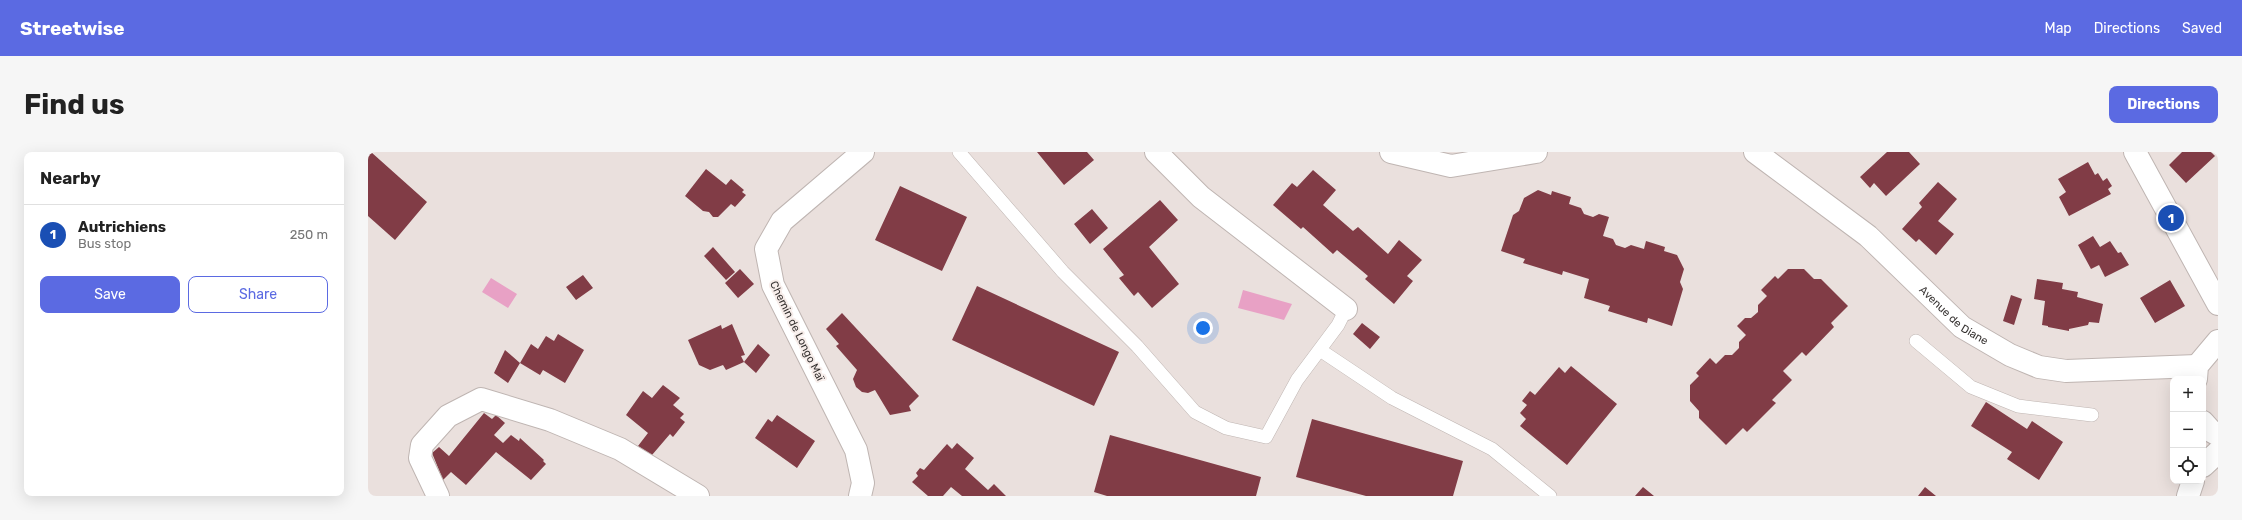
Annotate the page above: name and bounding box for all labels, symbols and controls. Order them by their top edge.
text: Streetwise [20,17,125,40]
text: Map [2045,20,2072,37]
text: Directions [2094,20,2160,37]
text: Saved [2182,20,2222,37]
button: Directions [2109,86,2218,123]
text: Find us [24,88,124,121]
text: Nearby [40,168,101,188]
pin: 1 [2158,203,2184,233]
text: Autrichiens [78,218,166,236]
text: 1 [50,227,56,242]
text: 250 m [290,227,328,242]
text: Bus stop [78,236,131,251]
button: Save [40,276,180,313]
button: Share [188,276,328,313]
street label: Chemin de Longo Maï [767,279,827,383]
street label: Avenue de Diane [1917,283,1991,347]
your location [1193,318,1213,338]
map controls [2170,376,2206,484]
button: + [2170,376,2206,412]
button: − [2170,412,2206,448]
button: locate [2170,448,2206,484]

